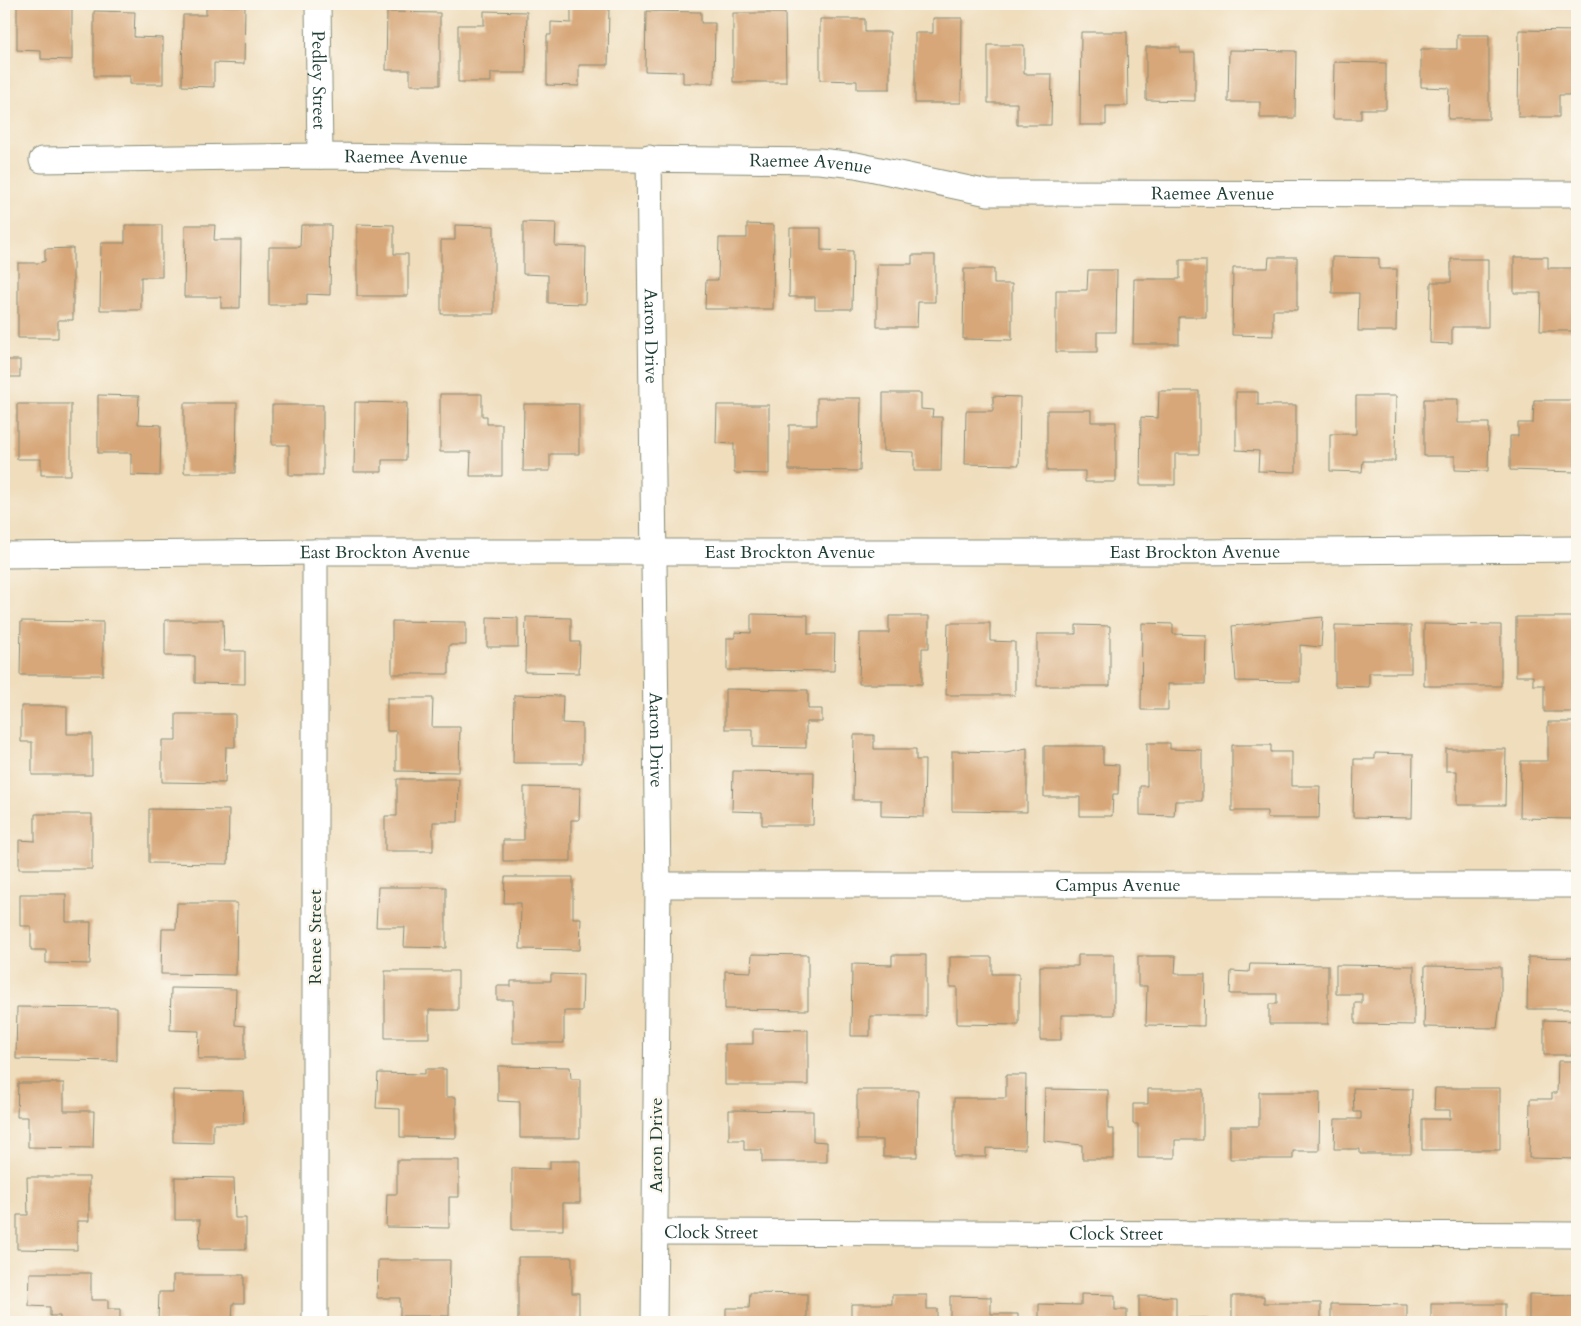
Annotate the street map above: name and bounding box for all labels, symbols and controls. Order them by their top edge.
street label: Pedley Street [306,30,332,130]
street label: Raemee Avenue [344,144,468,170]
street label: Raemee Avenue [749,148,875,181]
street label: Raemee Avenue [1151,181,1274,206]
street label: Aaron Drive [638,288,664,384]
street label: East Brockton Avenue [299,539,470,565]
street label: East Brockton Avenue [1110,539,1280,565]
street label: East Brockton Avenue [705,540,875,565]
street label: Aaron Drive [643,692,669,788]
street label: Campus Avenue [1055,873,1181,898]
street label: Renee Street [303,889,328,985]
street label: Aaron Drive [644,1097,669,1193]
street label: Clock Street [664,1220,758,1245]
street label: Clock Street [1069,1221,1163,1246]

